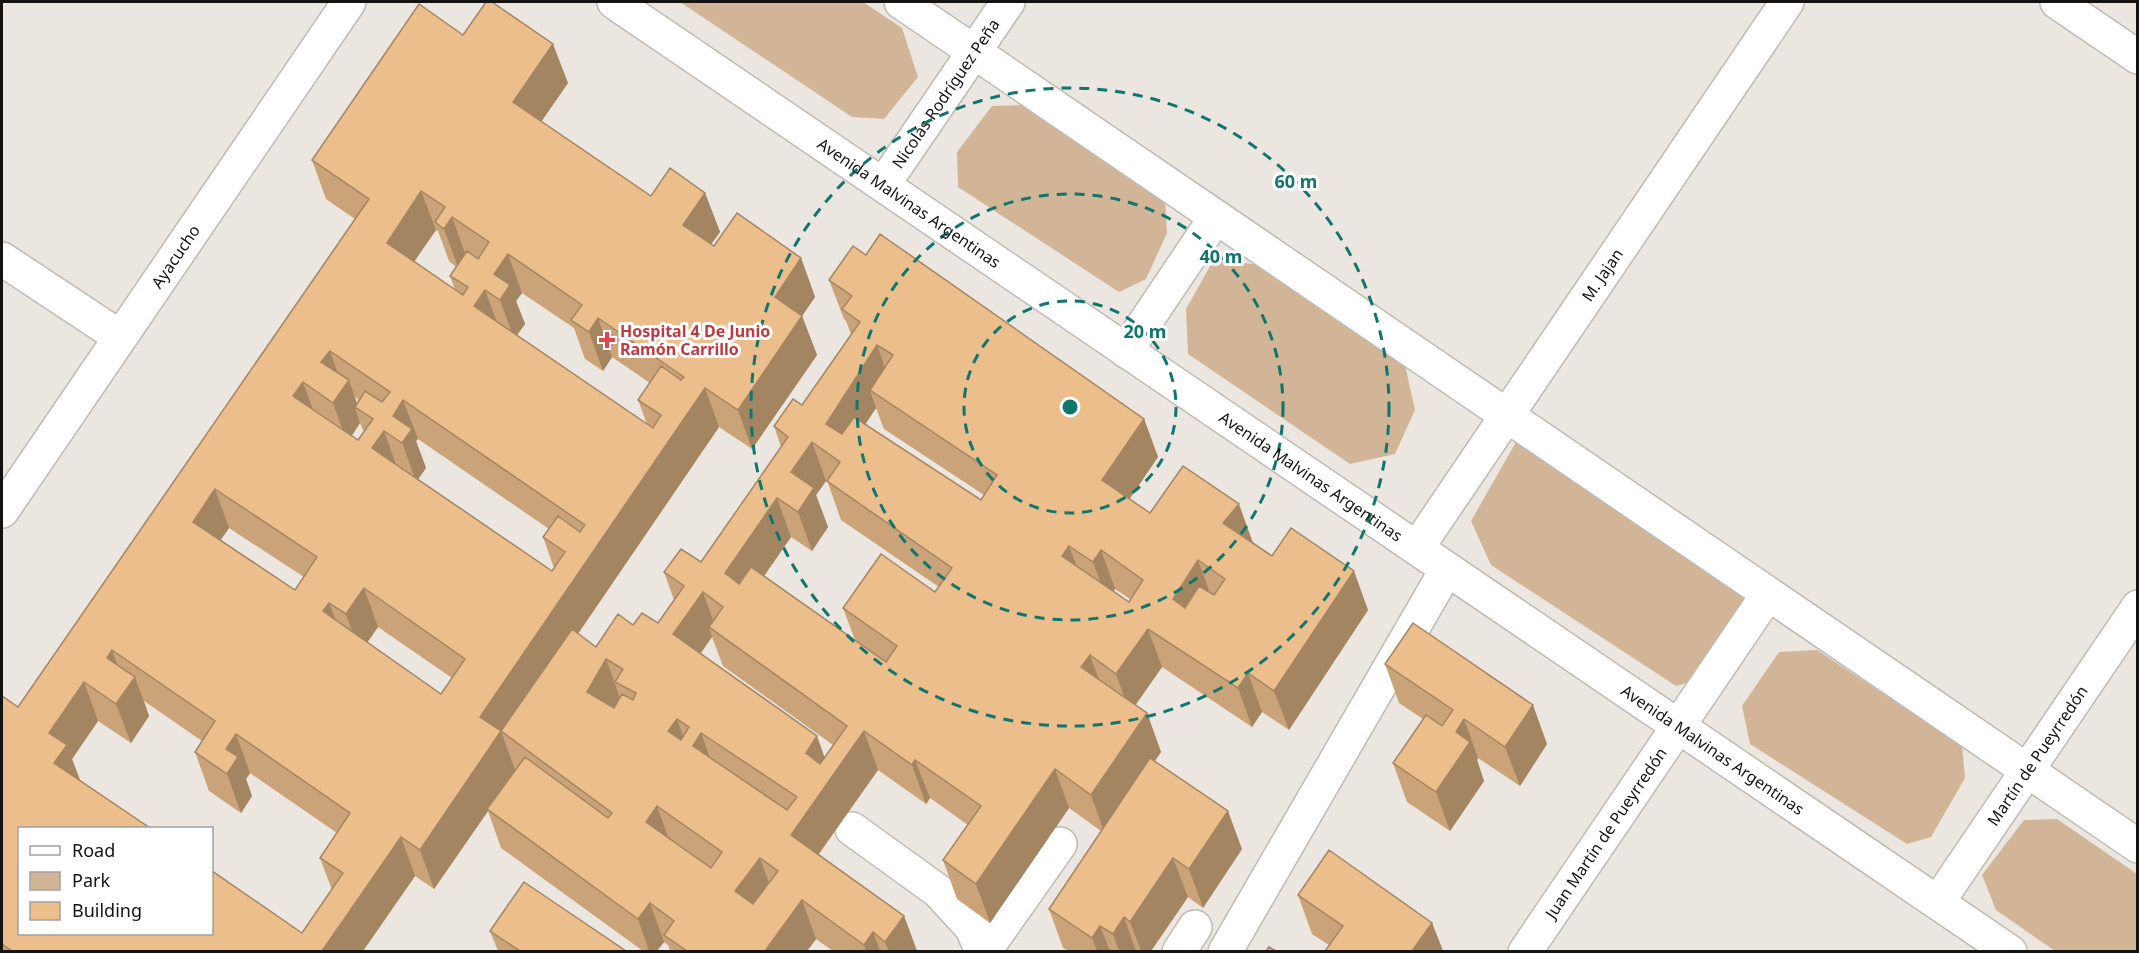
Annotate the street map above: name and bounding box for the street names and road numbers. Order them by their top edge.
street label: Nicolás Rodríguez Peña [887,14,1005,173]
street label: Avenida Malvinas Argentinas [813,133,1005,273]
street label: Ayacucho [146,220,205,293]
street label: M. Jajan [1576,244,1628,306]
street label: Avenida Malvinas Argentinas [1215,406,1407,546]
street label: Avenida Malvinas Argentinas [1617,680,1809,820]
street label: Martín de Pueyrredón [1982,681,2093,830]
street label: Juan Martín de Pueyrredón [1539,743,1672,924]

